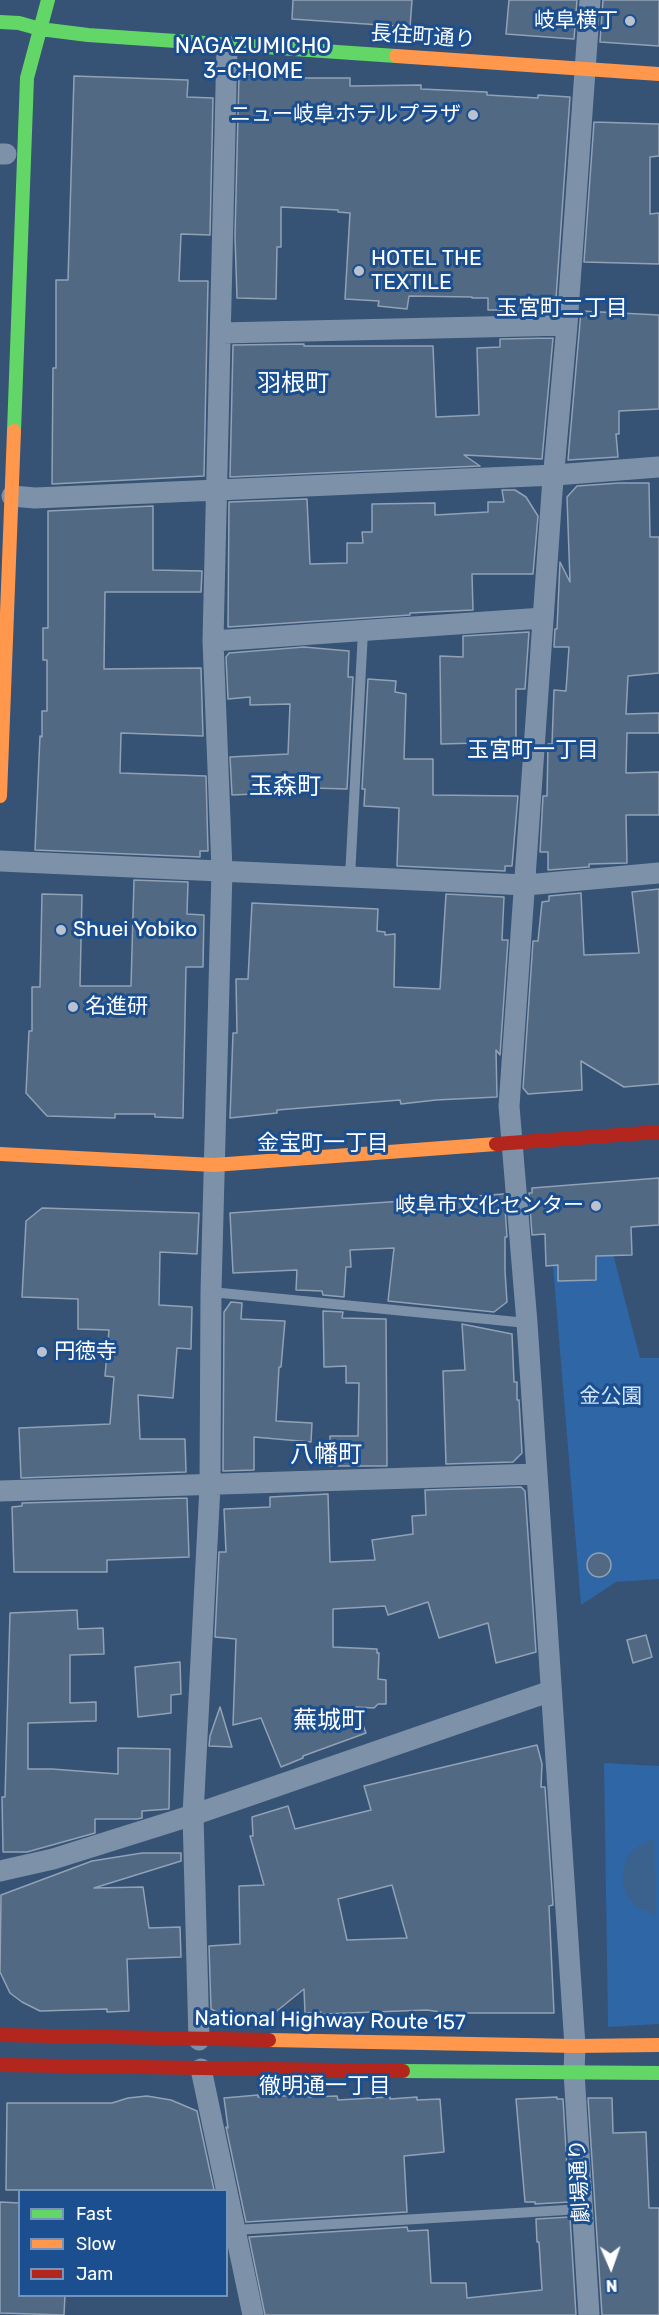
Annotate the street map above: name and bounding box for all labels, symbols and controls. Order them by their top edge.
place label: 岐阜横丁 [534,8,618,34]
marker: 岐阜横丁 [623,14,637,28]
street label: 長住町通り [370,21,476,53]
district label: NAGAZUMICHO 3-CHOME [166,34,340,86]
place label: ニュー岐阜ホテルプラザ [230,102,461,128]
marker: ニュー岐阜ホテルプラザ [466,108,480,122]
place label: HOTEL THE TEXTILE [371,246,482,296]
marker: HOTEL THE TEXTILE [352,264,366,278]
district label: 玉宮町二丁目 [496,296,628,322]
district label: 羽根町 [257,370,329,398]
district label: 玉宮町一丁目 [467,738,599,764]
district label: 玉森町 [249,773,321,801]
place label: Shuei Yobiko [73,917,197,943]
marker: Shuei Yobiko [54,923,68,937]
place label: 名進研 [85,994,148,1020]
marker: 名進研 [66,1000,80,1014]
district label: 金宝町一丁目 [257,1131,389,1157]
place label: 岐阜市文化センター [395,1193,584,1219]
marker: 岐阜市文化センター [589,1199,603,1213]
place label: 円徳寺 [54,1339,117,1365]
marker: 円徳寺 [35,1345,49,1359]
park label: 金公園 [580,1384,642,1410]
district label: 八幡町 [290,1441,362,1469]
district label: 蕪城町 [293,1707,365,1735]
street label: National Highway Route 157 [194,2006,466,2036]
district label: 徹明通一丁目 [259,2074,391,2100]
street label: 劇場通り [565,2138,595,2224]
legend [18,2189,228,2297]
text: Fast [76,2203,112,2225]
text: Slow [76,2233,116,2255]
north arrow [581,2237,641,2297]
text: Jam [76,2263,113,2285]
text: N [606,2276,618,2295]

